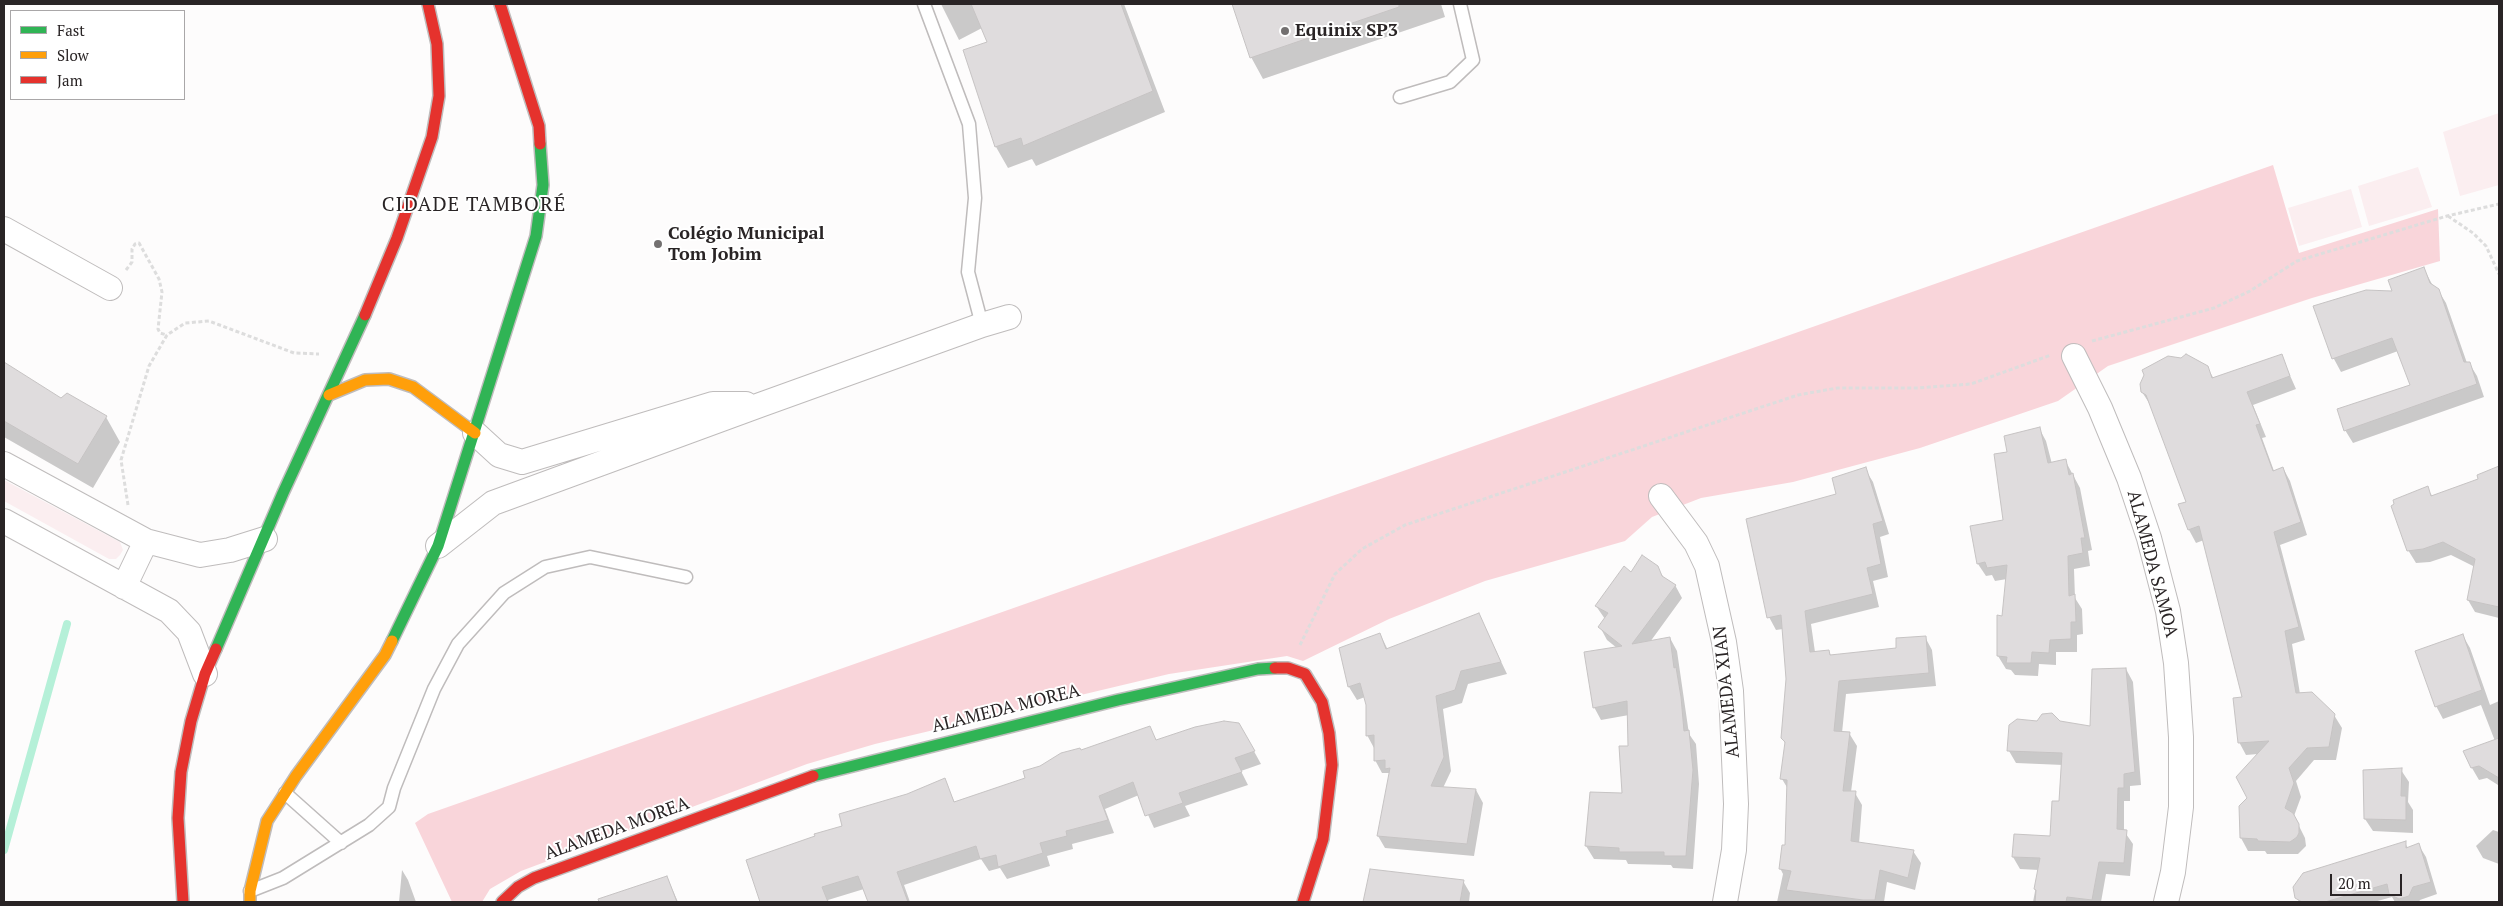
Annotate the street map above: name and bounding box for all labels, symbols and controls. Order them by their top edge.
legend [10,10,185,100]
text: Fast [57,20,85,40]
place label: Equinix SP3 [1295,20,1398,42]
marker: Equinix SP3 [1279,25,1291,37]
text: Slow [57,45,89,65]
text: Jam [57,70,83,90]
district label: CIDADE TAMBORÉ [380,193,568,217]
place label: Colégio Municipal Tom Jobim [668,223,825,266]
marker: Colégio Municipal Tom Jobim [652,238,664,250]
street label: ALAMEDA SAMOA [2122,488,2182,640]
street label: ALAMEDA XIAN [1709,625,1745,759]
street label: ALAMEDA MOREA [930,680,1082,738]
street label: ALAMEDA MOREA [542,793,692,865]
scale bar [2333,864,2406,896]
text: 20 m [2338,873,2371,893]

